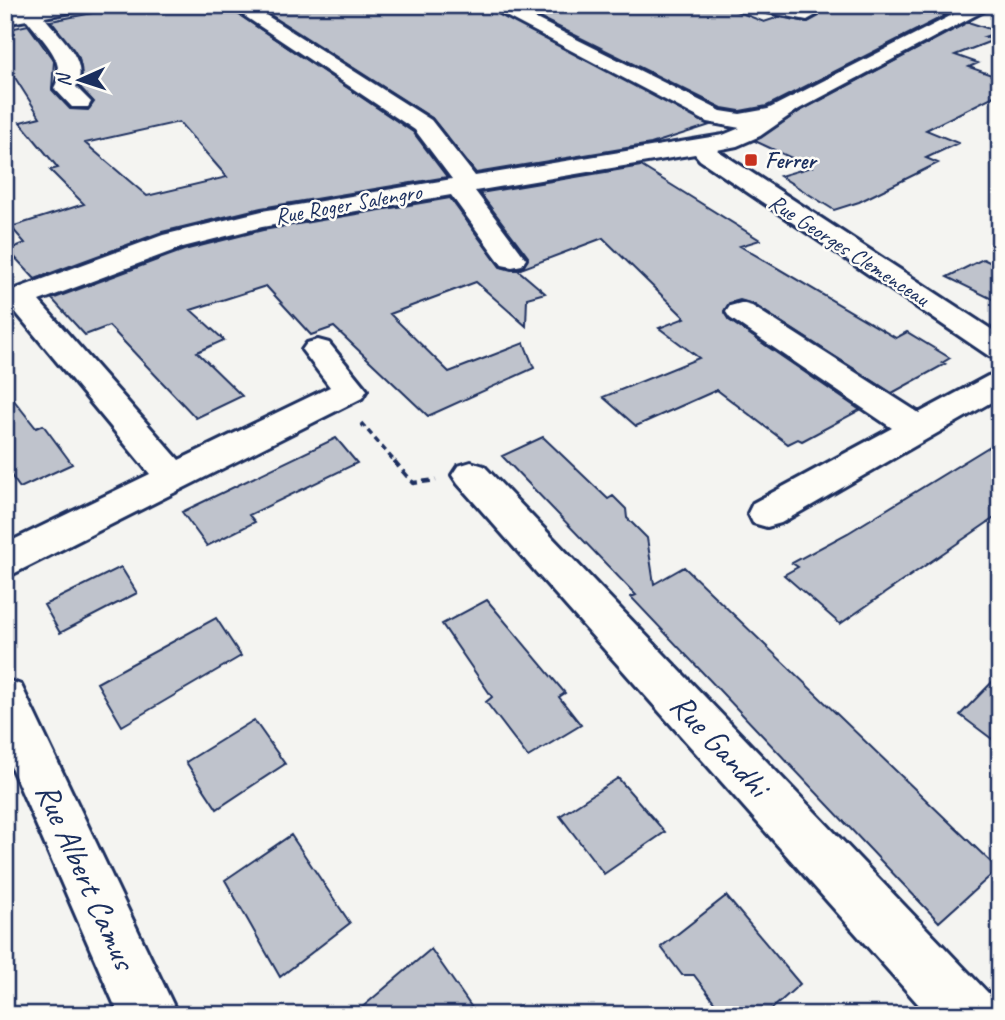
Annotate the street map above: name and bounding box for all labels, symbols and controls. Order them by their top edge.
north arrow [46,46,116,116]
text: N [52,71,76,87]
place label: Ferrer [765,146,818,175]
marker: Ferrer [743,152,759,168]
street label: Rue Roger Salengro [272,177,425,231]
street label: Rue Georges Clemenceau [763,187,936,313]
street label: Rue Gandhi [661,684,781,808]
street label: Rue Albert Camus [26,776,147,978]

